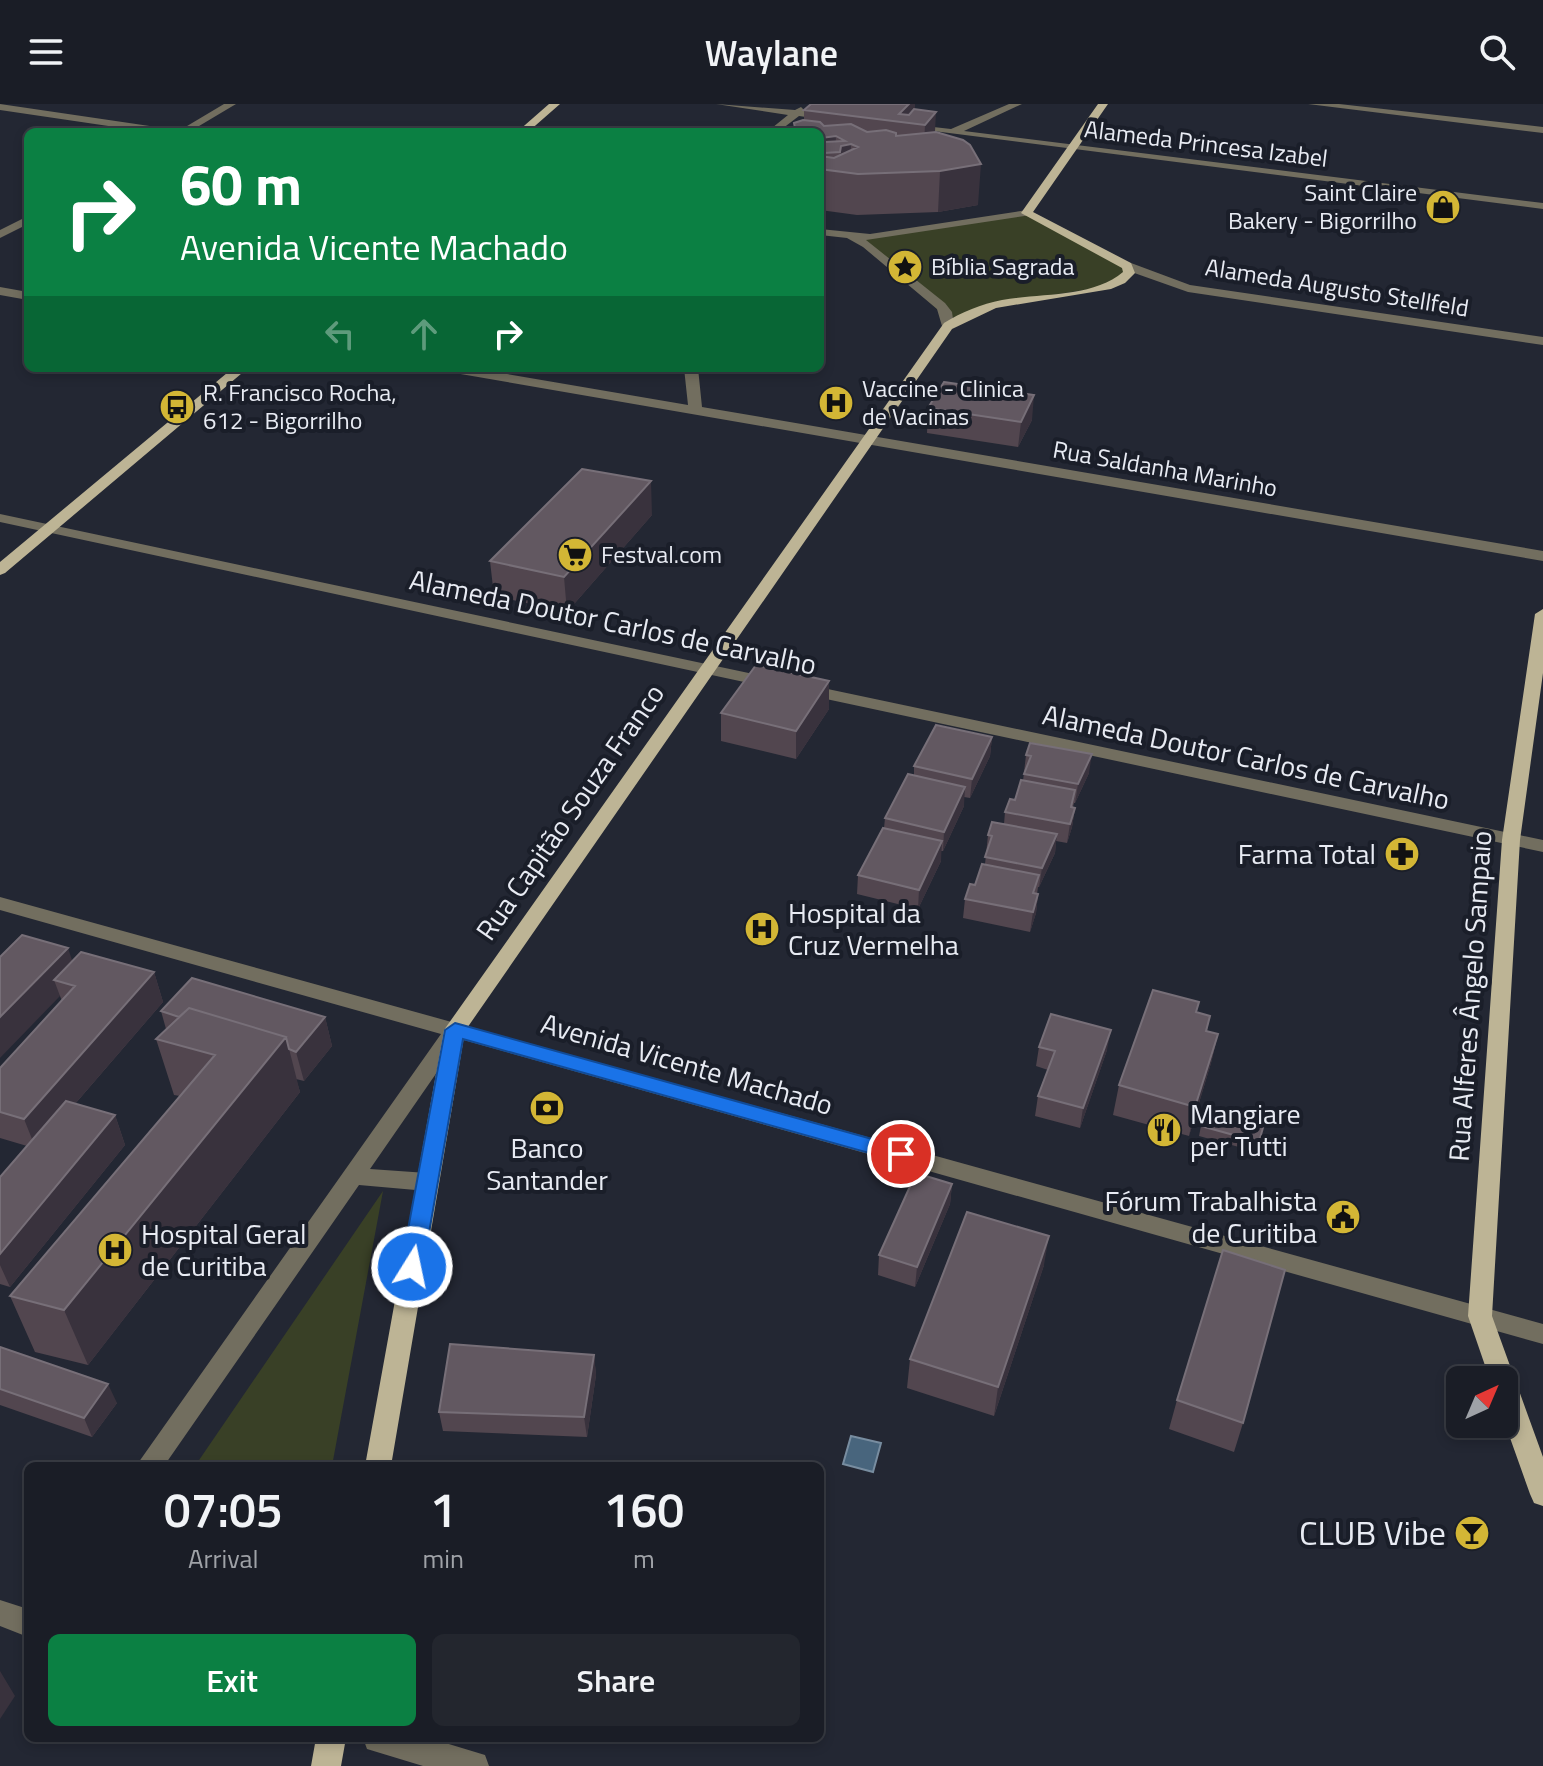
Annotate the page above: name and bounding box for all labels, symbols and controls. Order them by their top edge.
text: Waylane [705,25,838,80]
icon: menu [24,30,68,74]
icon: search [1475,30,1519,74]
street label: Alameda Princesa Izabel [1082,110,1330,176]
text: 60 m [180,142,302,227]
icon: right [48,160,152,264]
place label: Saint Claire Bakery - Bigorrilho [1228,174,1417,238]
shop icon: Saint Claire Bakery - Bigorrilho [1424,188,1462,226]
text: Avenida Vicente Machado [180,219,568,274]
place icon: Bíblia Sagrada [886,248,924,286]
place label: Bíblia Sagrada [931,248,1074,284]
street label: Alameda Augusto Stellfeld [1203,248,1471,326]
icon: left [318,312,362,356]
icon: ahead [402,312,446,356]
icon: right [486,312,530,356]
place label: Vaccine - Clinica de Vacinas [862,370,1024,434]
place label: R. Francisco Rocha, 612 - Bigorrilho [203,374,397,438]
hospital icon: Vaccine - Clinica de Vacinas [817,384,855,422]
bus stop icon: R. Francisco Rocha, 612 - Bigorrilho [158,388,196,426]
street label: Rua Saldanha Marinho [1050,431,1280,505]
supermarket icon: Festval.com [556,536,594,574]
place label: Festval.com [601,536,722,572]
street label: Alameda Doutor Carlos de Carvalho [406,557,820,686]
street label: Rua Capitão Souza Franco [465,675,675,949]
street label: Alameda Doutor Carlos de Carvalho [1039,692,1453,821]
street label: Rua Alferes Ângelo Sampaio [1437,829,1503,1163]
place label: Farma Total [1238,832,1376,875]
pharmacy icon: Farma Total [1383,835,1421,873]
place label: Hospital da Cruz Vermelha [788,891,959,966]
hospital icon: Hospital da Cruz Vermelha [743,910,781,948]
street label: Avenida Vicente Machado [536,1001,838,1126]
bank icon: Banco Santander [528,1089,566,1127]
place label: Mangiare per Tutti [1190,1092,1301,1167]
restaurant icon: Mangiare per Tutti [1145,1111,1183,1149]
pin [867,1120,935,1188]
place label: Banco Santander [486,1126,608,1201]
icon: arrive [879,1132,923,1176]
place label: Fórum Trabalhista de Curitiba [1105,1179,1317,1254]
public building icon: Fórum Trabalhista de Curitiba [1324,1198,1362,1236]
place label: Hospital Geral de Curitiba [141,1212,307,1287]
position arrow [370,1225,454,1309]
hospital icon: Hospital Geral de Curitiba [96,1231,134,1269]
north arrow [1446,1366,1518,1438]
map controls [1446,1366,1518,1438]
text: 07:05 [164,1473,283,1546]
text: 1 [430,1473,457,1546]
text: 160 [604,1473,684,1546]
place label: CLUB Vibe [1299,1506,1446,1558]
bar icon: CLUB Vibe [1453,1514,1491,1552]
text: Arrival [188,1539,258,1578]
text: min [422,1539,464,1578]
text: m [633,1539,655,1578]
button: Exit [48,1634,416,1726]
button: Share [432,1634,800,1726]

